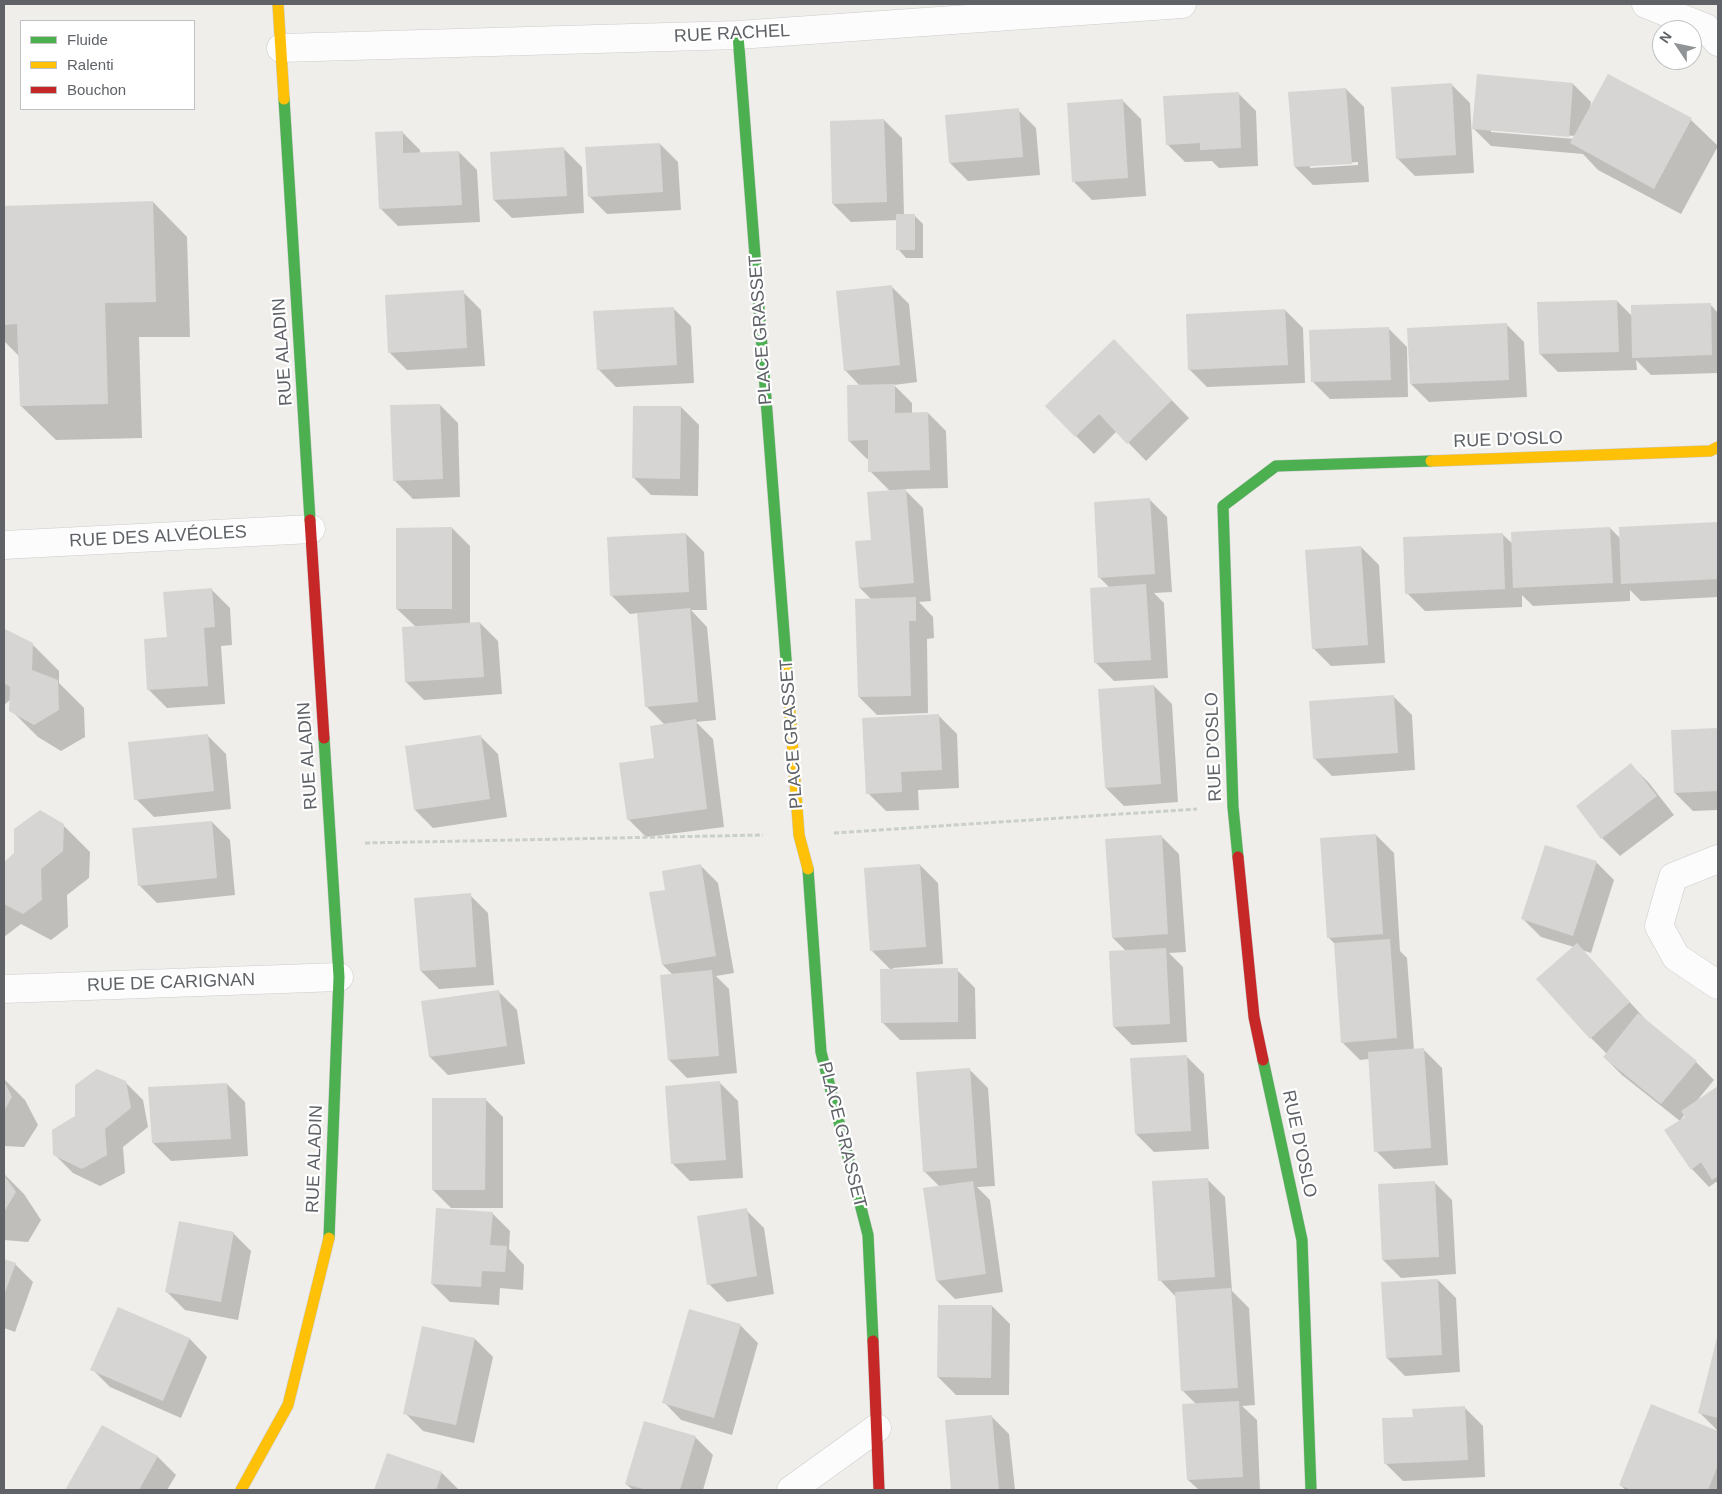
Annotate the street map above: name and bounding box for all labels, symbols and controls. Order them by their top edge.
legend [20,20,195,110]
street label: RUE RACHEL [674,20,790,48]
north arrow [1652,20,1702,70]
text: N [1656,29,1675,46]
text: Fluide [67,31,108,48]
text: Ralenti [67,56,114,73]
text: Bouchon [67,81,126,98]
street label: PLACE GRASSET [745,254,777,406]
street label: RUE ALADIN [268,297,298,407]
street label: RUE D'OSLO [1453,427,1563,453]
street label: RUE DES ALVÉOLES [69,522,247,552]
street label: PLACE GRASSET [776,658,808,810]
street label: RUE D'OSLO [1201,692,1227,802]
street label: RUE ALADIN [293,701,323,811]
street label: RUE DE CARIGNAN [87,969,255,997]
street label: PLACE GRASSET [813,1060,871,1210]
street label: RUE D'OSLO [1277,1088,1321,1200]
street label: RUE ALADIN [302,1105,328,1213]

